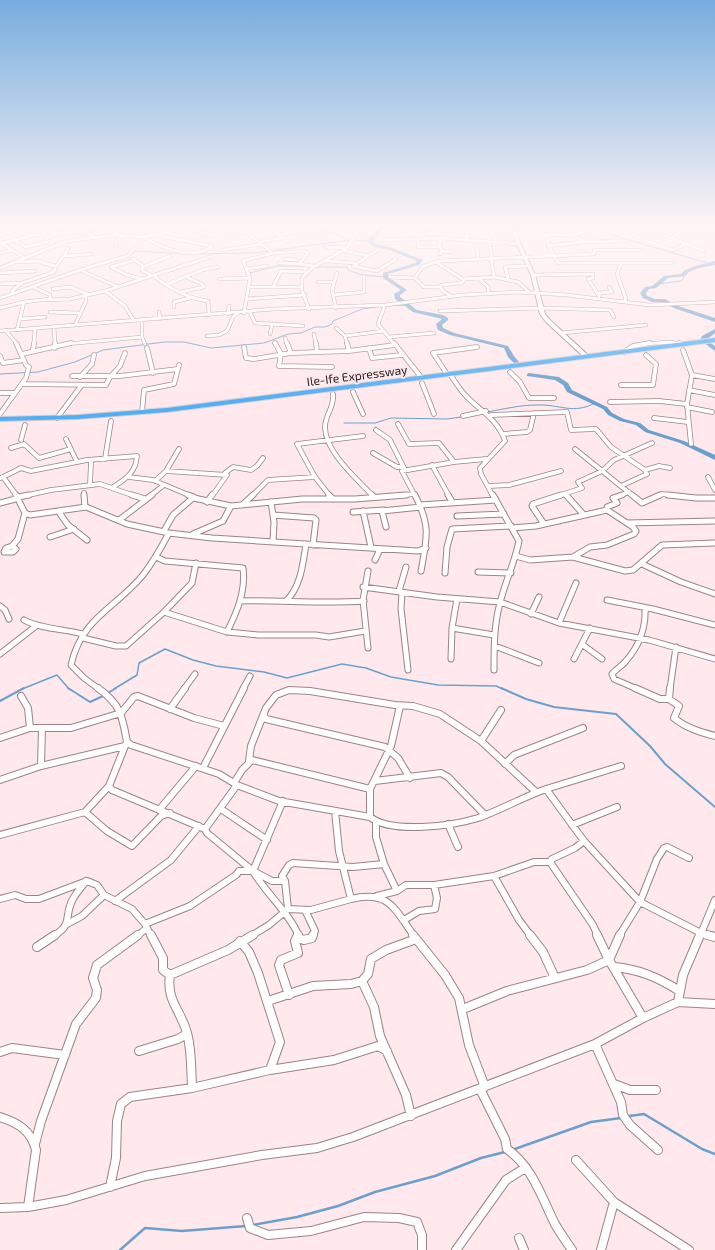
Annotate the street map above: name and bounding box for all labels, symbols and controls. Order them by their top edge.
street label: Ile-Ife Expressway [306,362,409,388]

